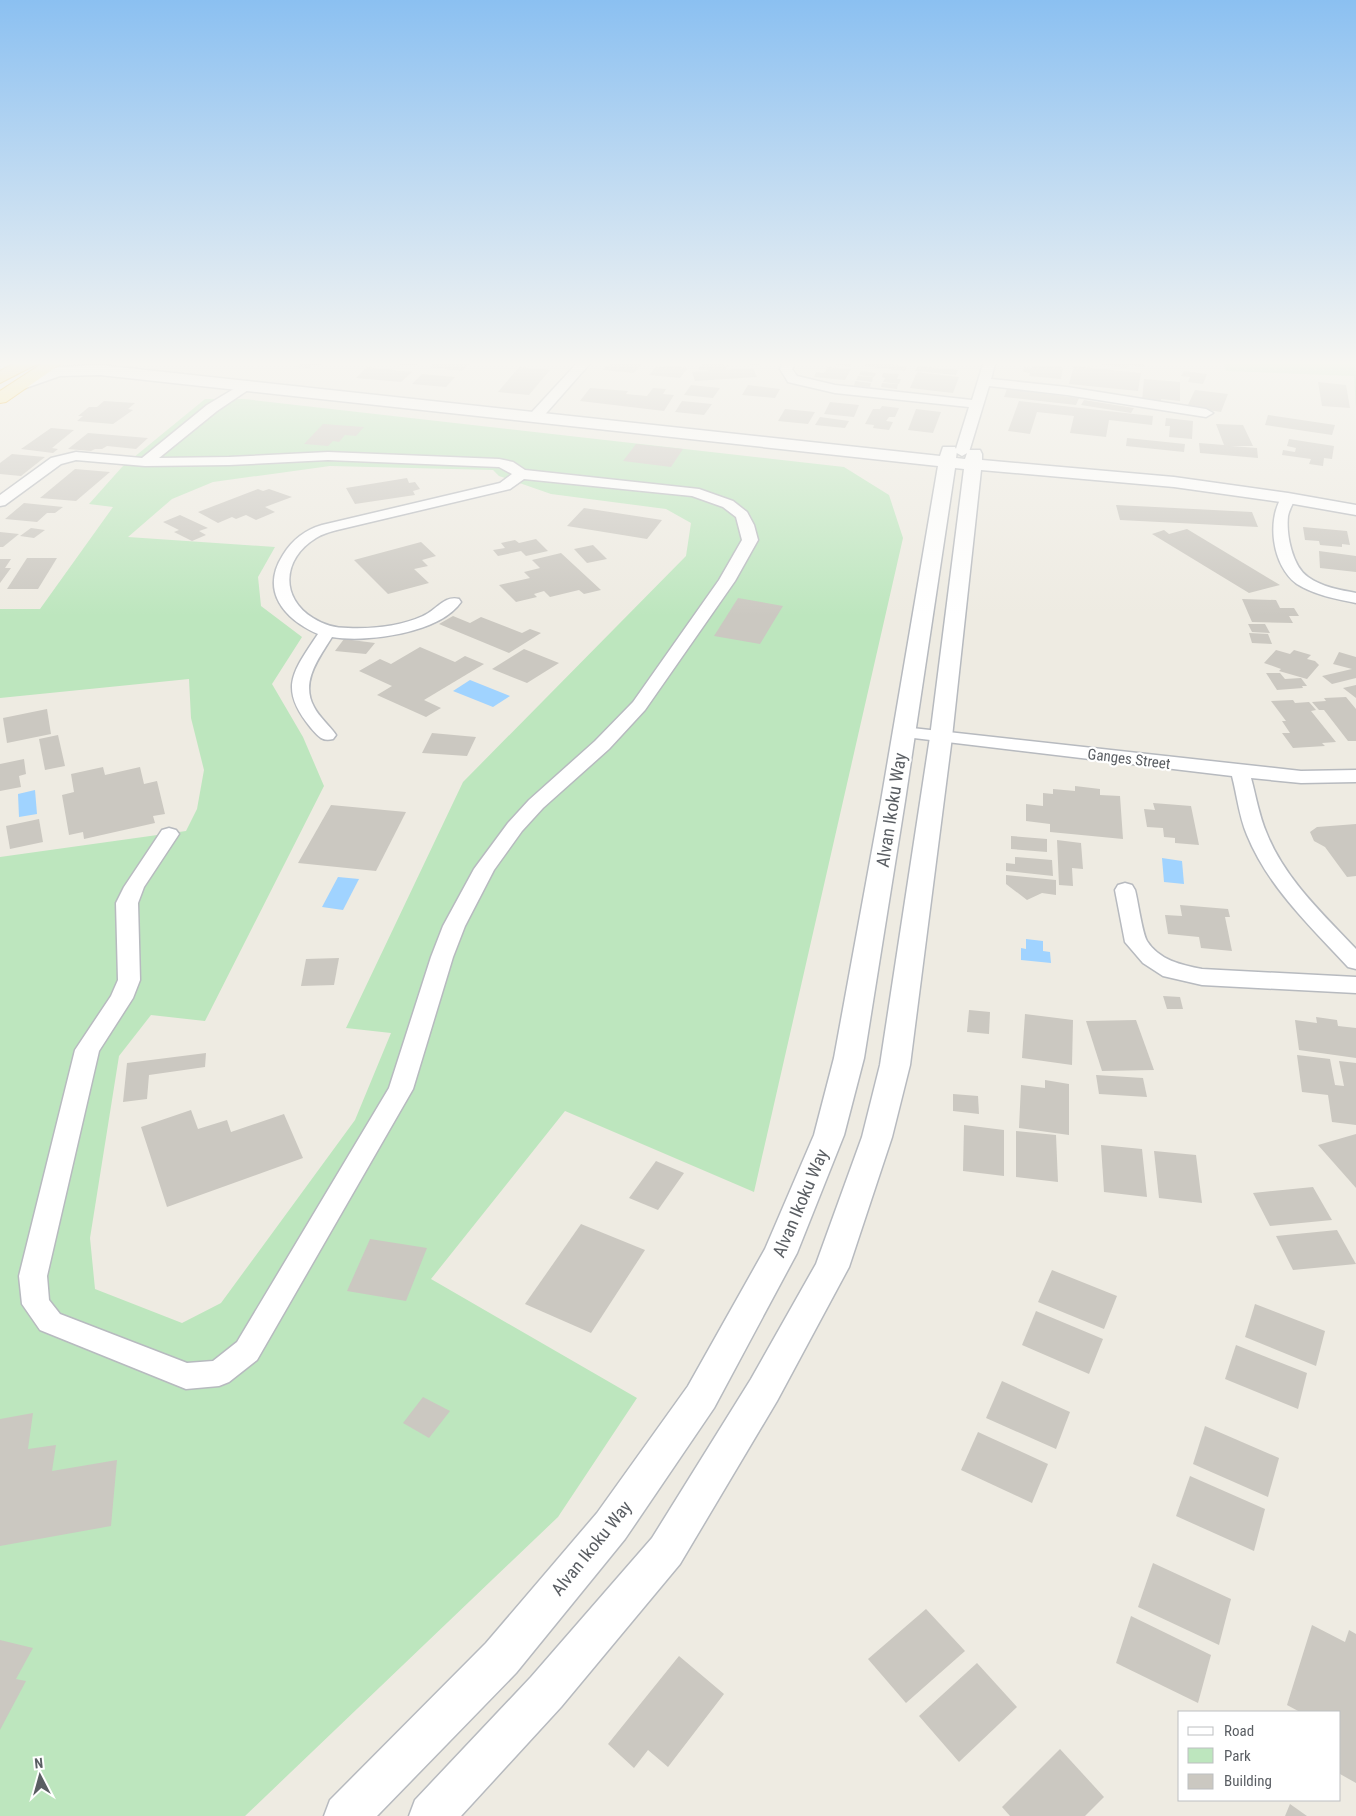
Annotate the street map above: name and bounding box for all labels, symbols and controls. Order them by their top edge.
street label: Ganges Street [1087,745,1171,773]
street label: Alvan Ikoku Way [872,751,910,869]
street label: Alvan Ikoku Way [768,1145,832,1260]
street label: Alvan Ikoku Way [546,1496,636,1600]
legend [1178,1711,1341,1801]
text: Road [1224,1722,1254,1740]
text: Park [1224,1747,1251,1765]
north arrow [15,1751,65,1801]
text: N [34,1755,44,1771]
text: Building [1224,1772,1272,1790]

